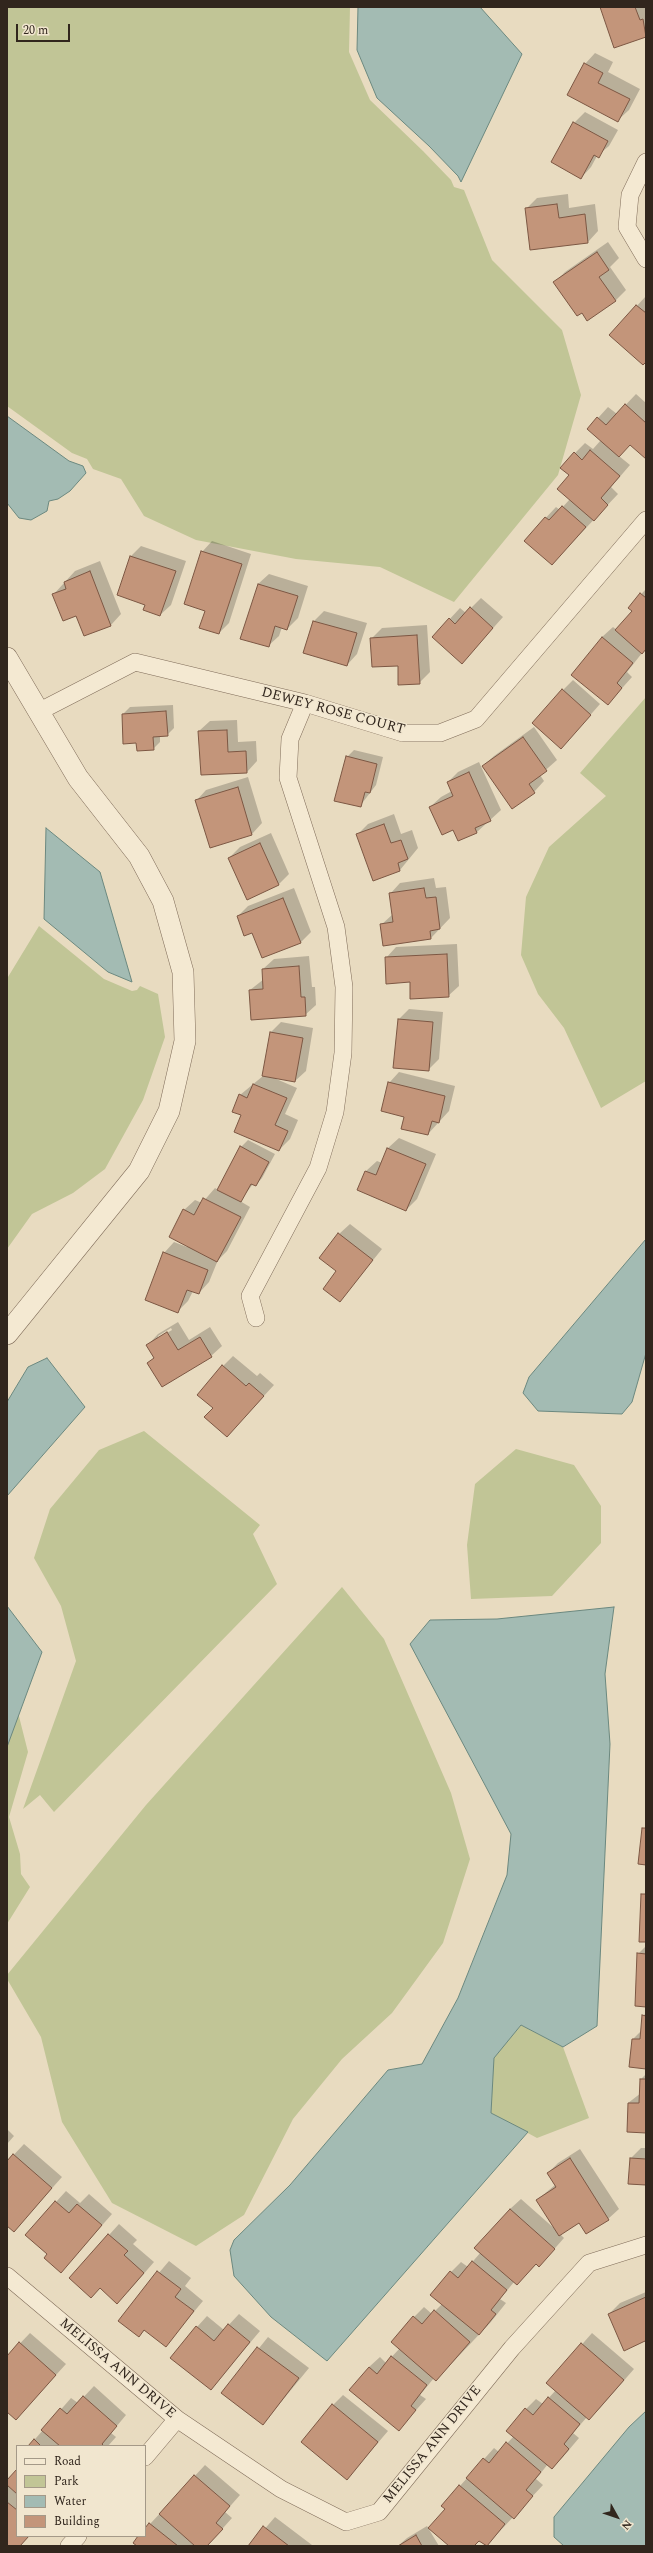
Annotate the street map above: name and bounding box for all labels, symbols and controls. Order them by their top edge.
scale bar [18,16,72,42]
text: 20 m [23,21,48,40]
street label: DEWEY ROSE COURT [259,685,407,739]
street label: MELISSA ANN DRIVE [55,2315,179,2423]
street label: MELISSA ANN DRIVE [380,2383,486,2507]
legend [16,2445,146,2537]
text: Road [54,2452,81,2471]
text: Park [54,2472,79,2491]
text: Water [54,2492,86,2511]
north arrow [597,2497,637,2537]
text: Building [54,2512,100,2531]
text: N [617,2516,636,2534]

